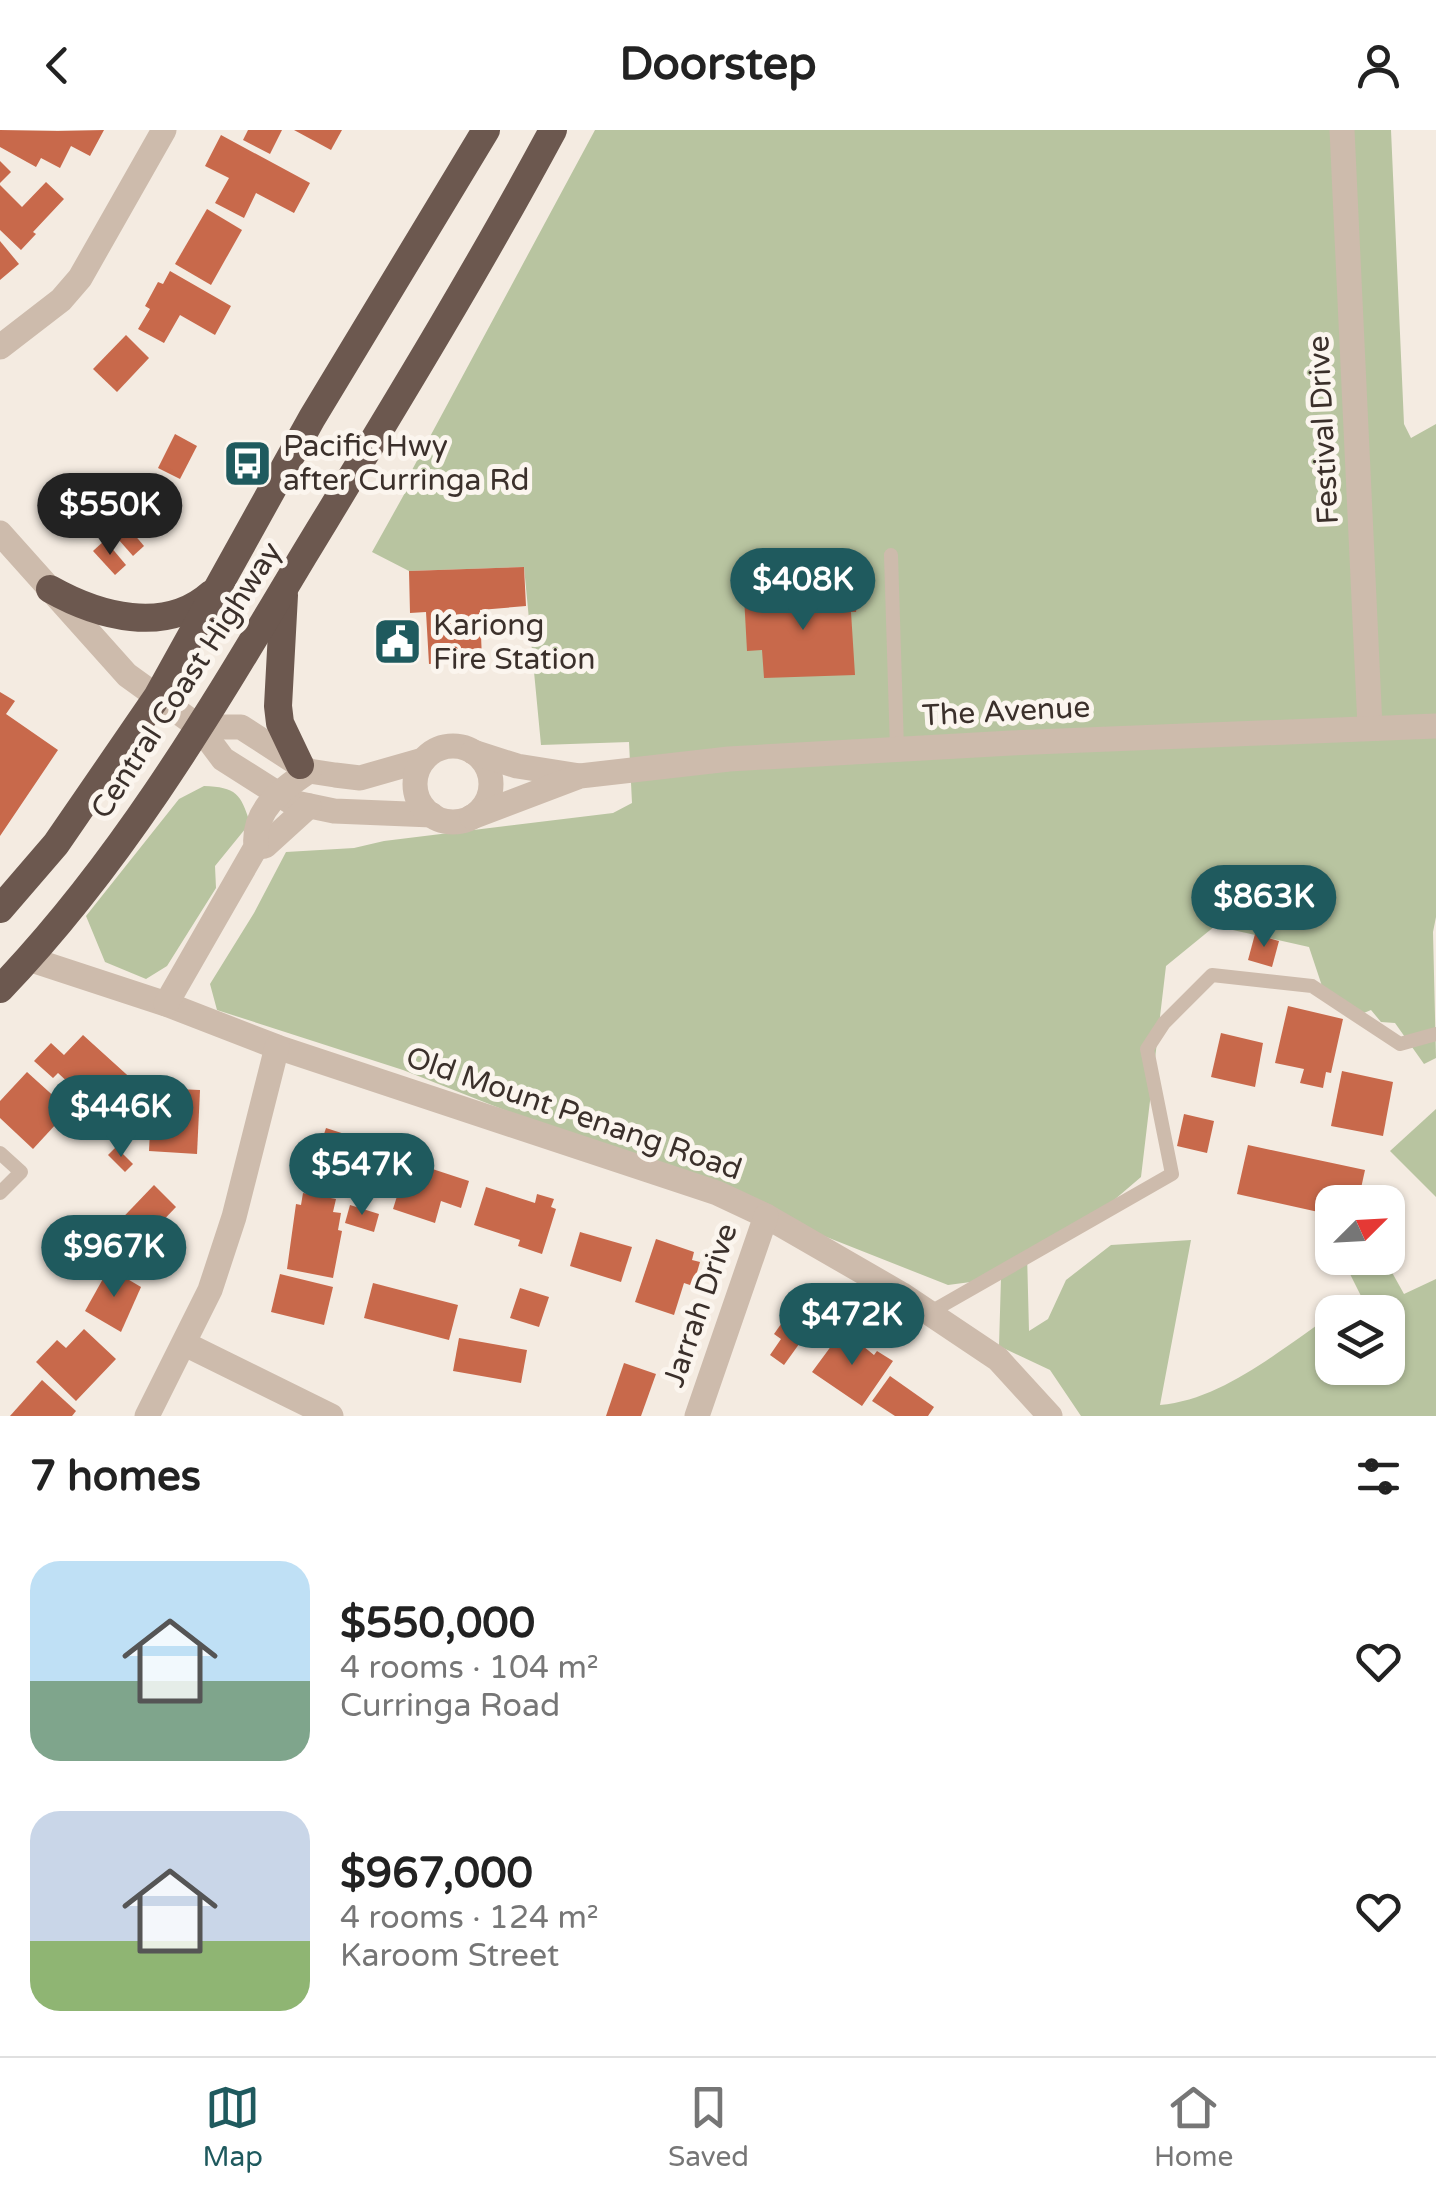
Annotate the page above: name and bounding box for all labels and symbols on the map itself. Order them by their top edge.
street label: Festival Drive [1300,335,1347,525]
place label: Pacific Hwy after Curringa Rd [283,428,530,499]
bus stop icon: Pacific Hwy after Curringa Rd [222,437,274,489]
pin: $550K [40,473,180,558]
street label: Central Coast Highway [83,535,290,826]
pin: $408K [733,548,873,633]
place label: Kariong Fire Station [433,607,595,678]
public building icon: Kariong Fire Station [372,616,424,668]
street label: The Avenue [921,689,1091,734]
pin: $863K [1194,865,1334,950]
street label: Old Mount Penang Road [401,1039,747,1188]
pin: $446K [51,1075,191,1160]
pin: $547K [292,1133,432,1218]
north arrow [1315,1185,1405,1275]
pin: $967K [44,1215,184,1300]
street label: Jarrah Drive [655,1218,746,1392]
pin: $472K [782,1283,922,1368]

